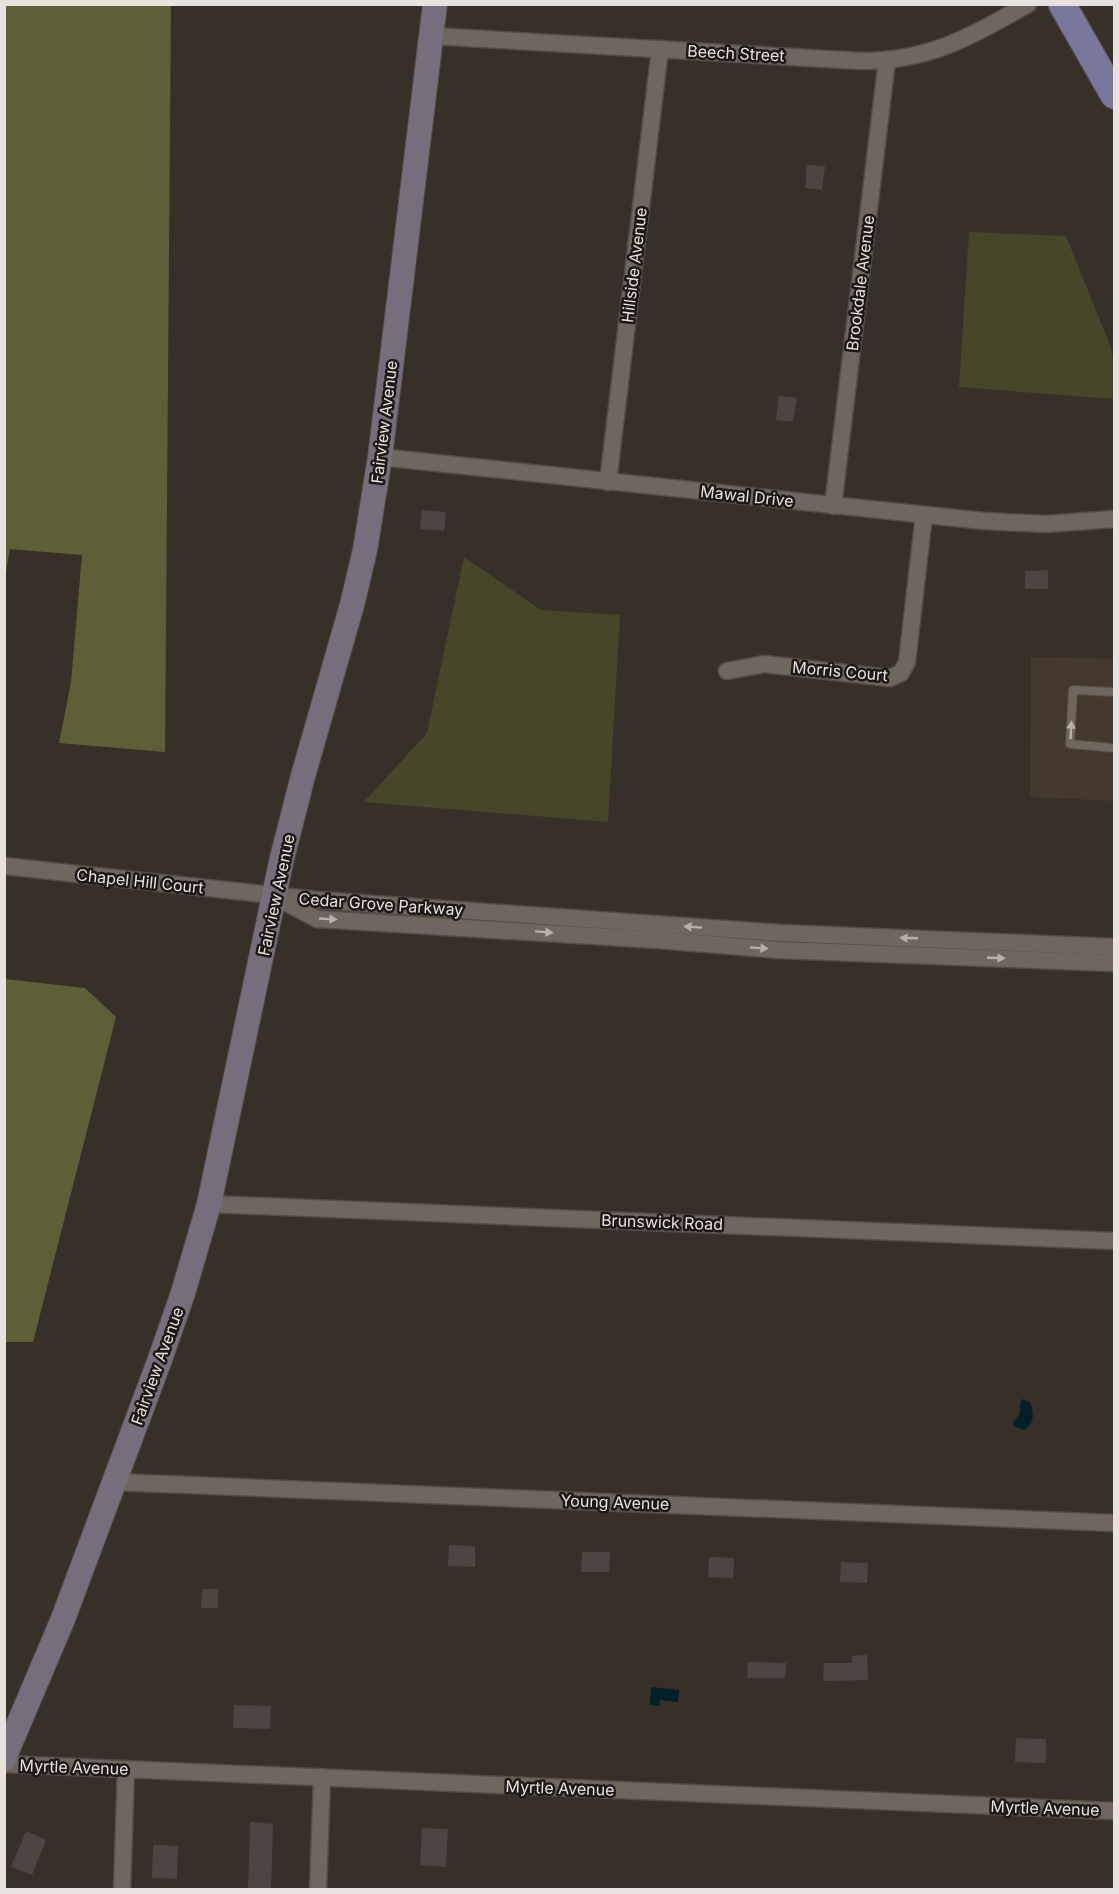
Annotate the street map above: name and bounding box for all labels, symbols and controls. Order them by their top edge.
street label: Beech Street [687,40,785,66]
street label: Hillside Avenue [617,206,651,324]
street label: Brookdale Avenue [842,214,878,352]
street label: Fairview Avenue [367,359,401,485]
street label: Mawal Drive [699,481,795,511]
street label: Morris Court [791,657,889,685]
one-way arrow [1066,720,1075,739]
street label: Fairview Avenue [253,832,299,958]
street label: Chapel Hill Court [75,864,205,898]
street label: Cedar Grove Parkway [298,888,464,920]
one-way arrow [319,915,338,924]
one-way arrow [684,922,703,931]
one-way arrow [534,928,553,937]
one-way arrow [900,934,919,943]
one-way arrow [750,943,769,953]
one-way arrow [987,953,1006,963]
street label: Brunswick Road [601,1210,723,1234]
street label: Fairview Avenue [126,1304,188,1428]
street label: Young Avenue [560,1490,670,1514]
street label: Myrtle Avenue [19,1755,129,1779]
street label: Myrtle Avenue [505,1776,615,1800]
street label: Myrtle Avenue [990,1796,1100,1820]

